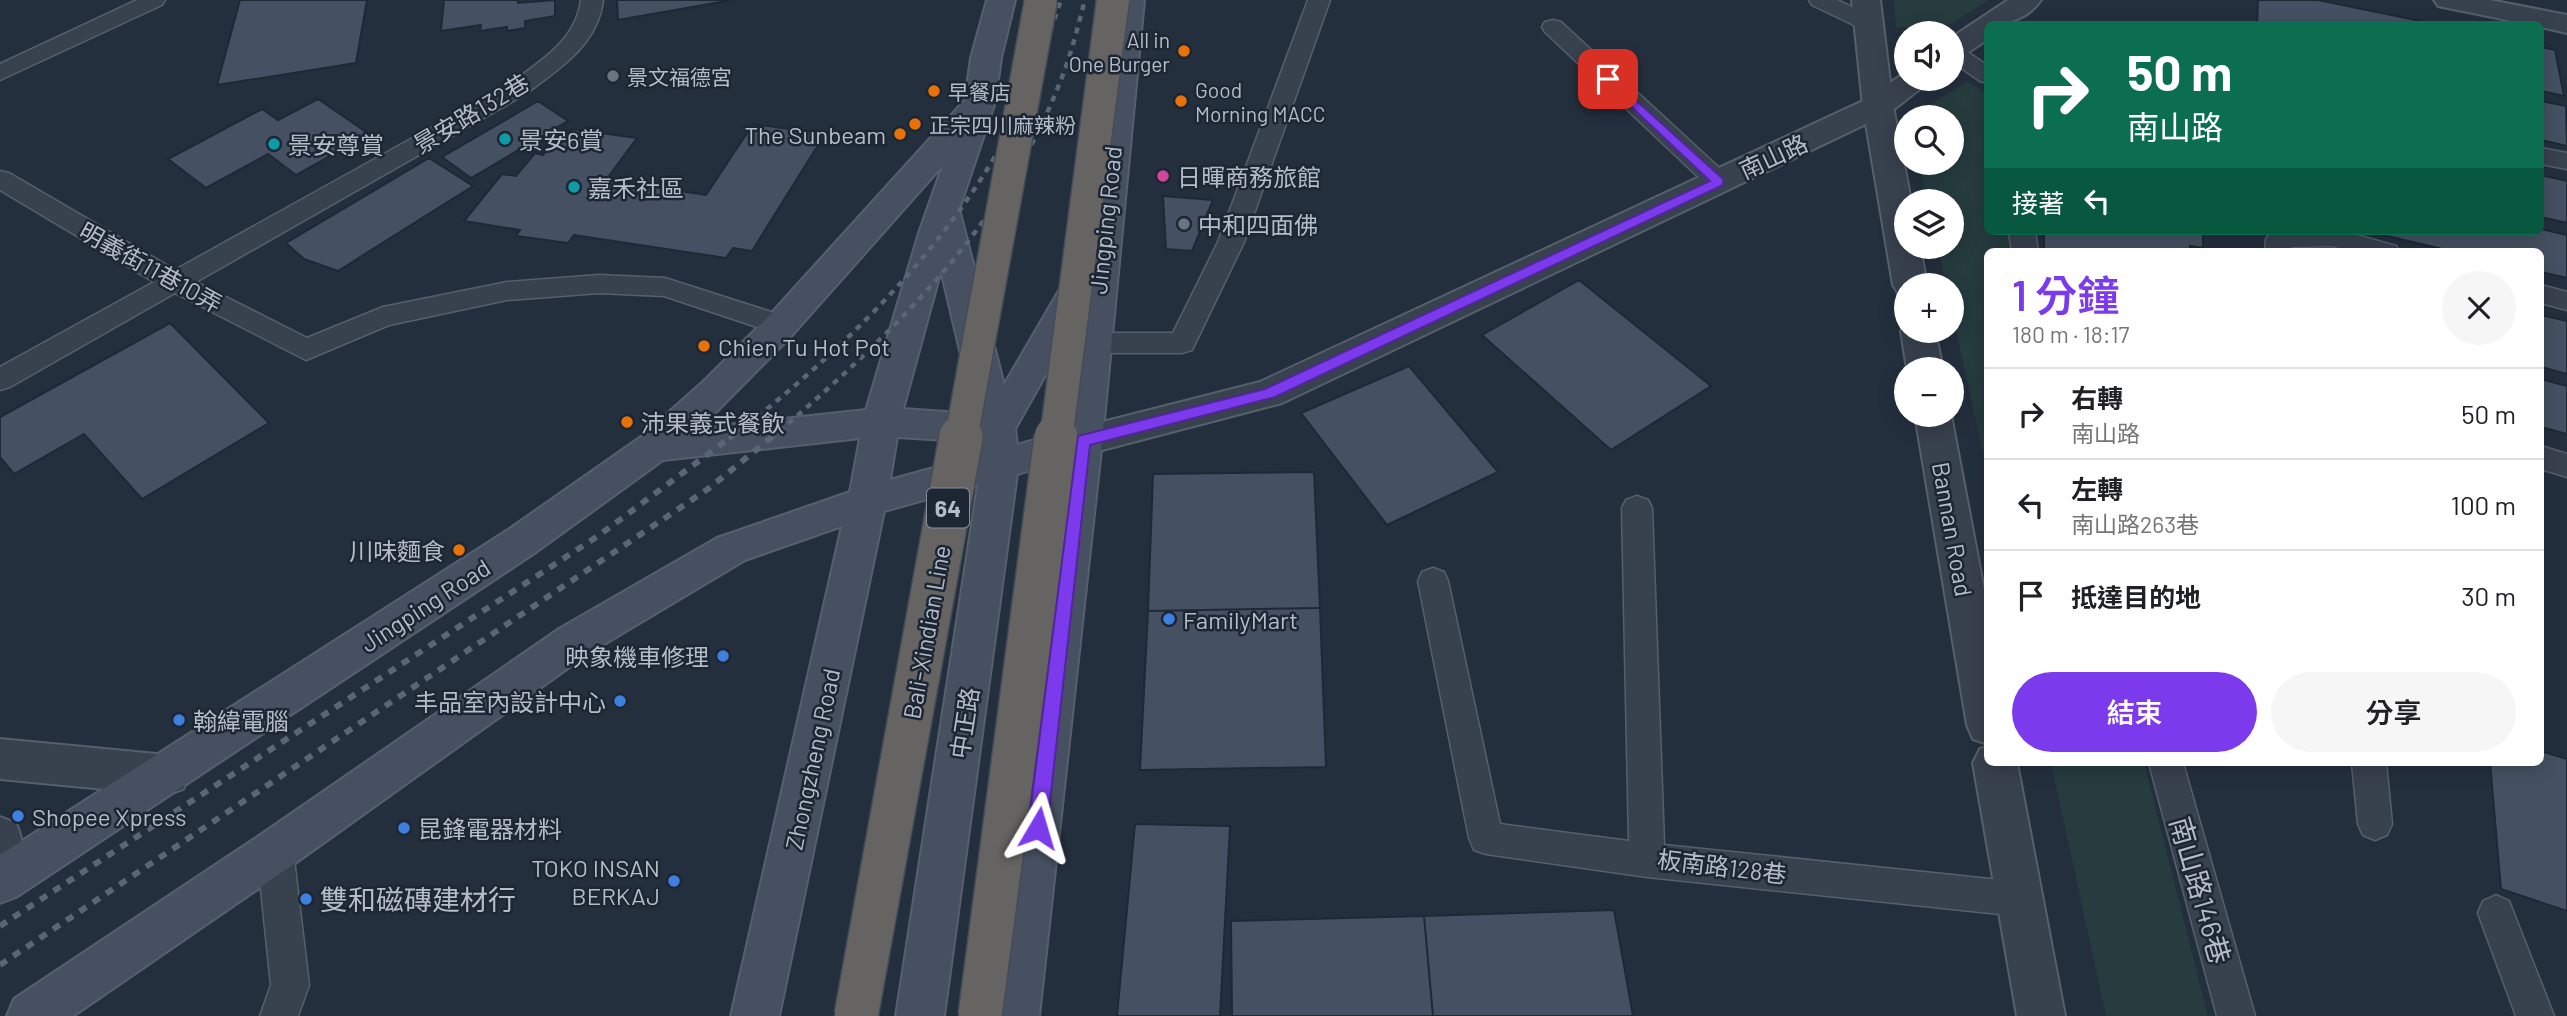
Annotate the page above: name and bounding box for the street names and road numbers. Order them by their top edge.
street label: 景安路132巷 [408,67,534,159]
street label: 南山路 [1734,128,1812,184]
street label: Jingping Road [1083,145,1127,295]
street label: 明義街11巷10弄 [75,216,227,318]
street label: Bannan Road [1927,459,1979,599]
road number: 64 [927,488,969,528]
street label: Bali-Xindian Line [896,543,956,721]
street label: Jingping Road [355,552,495,658]
street label: Zhongzheng Road [779,666,845,852]
street label: 中正路 [944,685,984,761]
street label: 南山路146巷 [2164,812,2238,968]
street label: 板南路128巷 [1656,844,1788,888]

